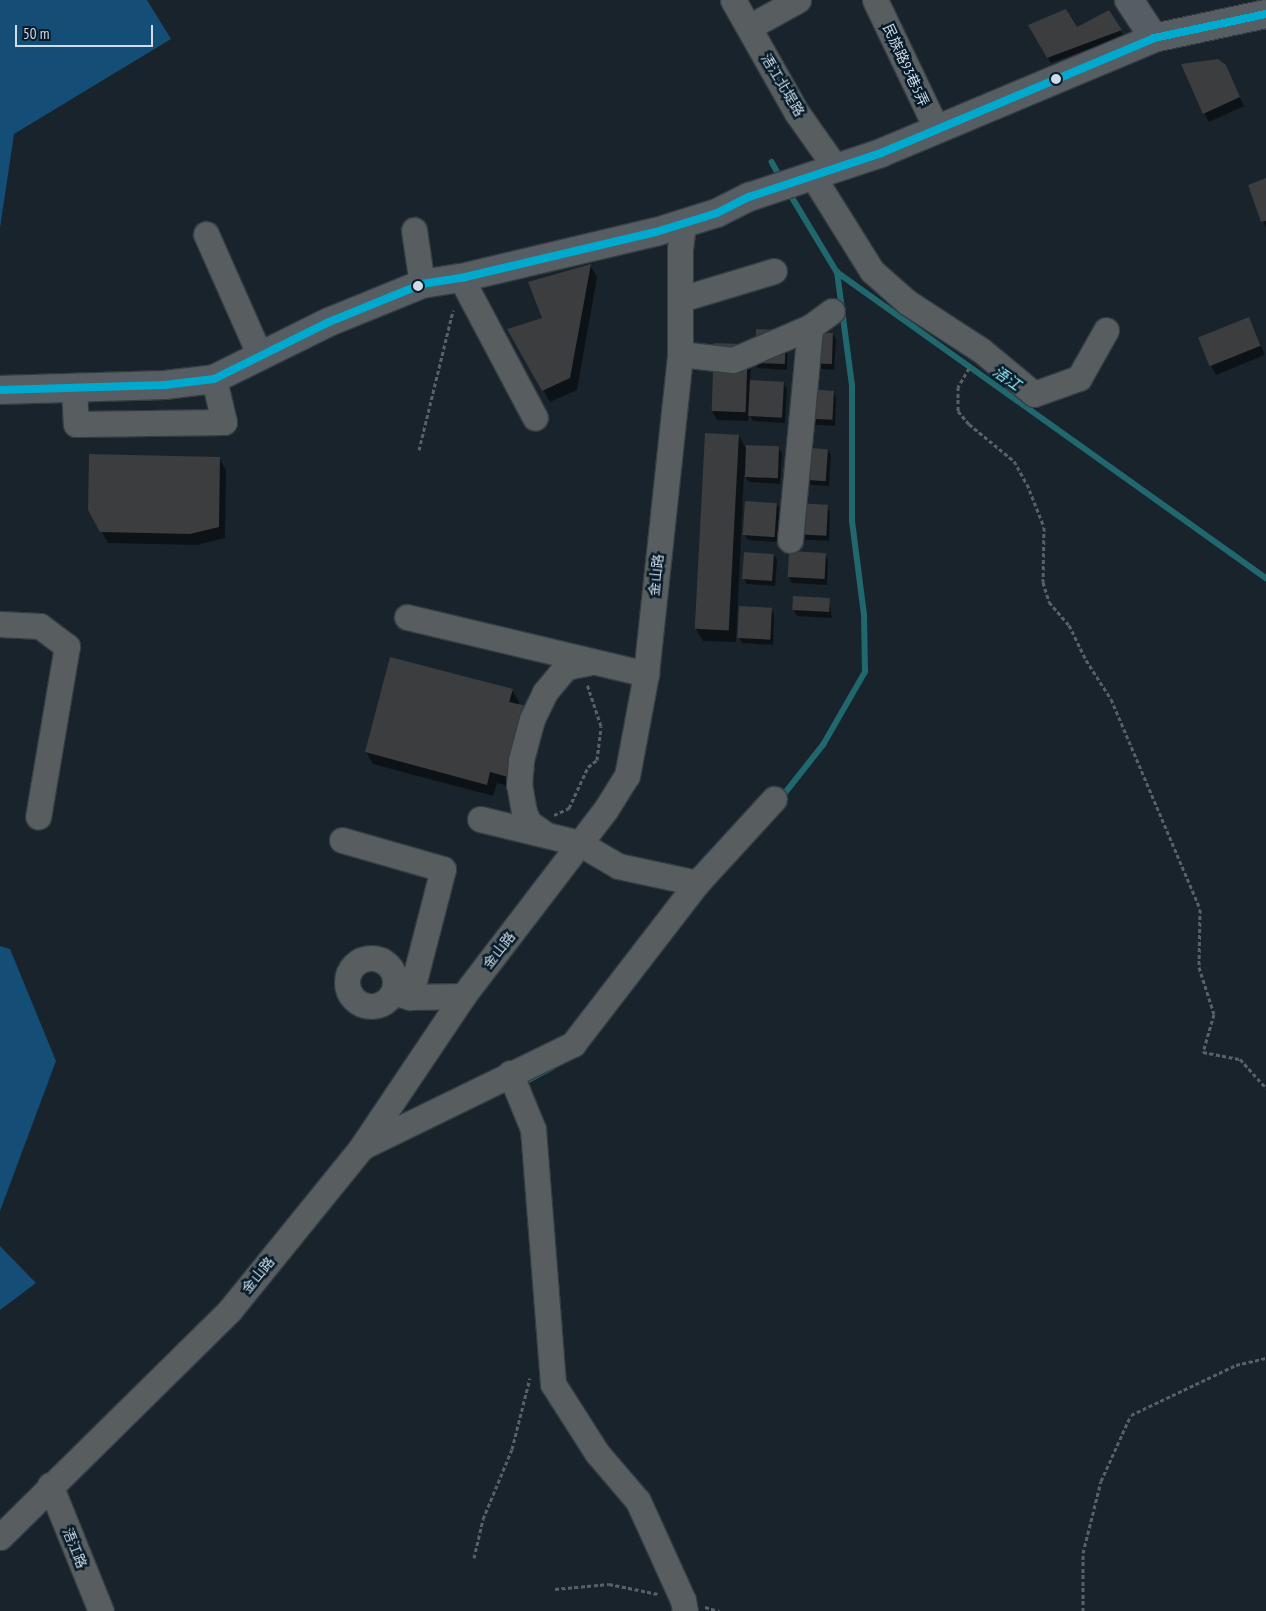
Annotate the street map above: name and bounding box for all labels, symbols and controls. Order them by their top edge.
scale bar [18,15,155,47]
street label: 民族路93巷5弄 [880,21,932,109]
text: 50 m [23,24,49,43]
street label: 浯江北堤路 [758,51,808,119]
unlabelled marker [1051,74,1061,84]
unlabelled marker [413,281,423,291]
water label: 浯江 [990,362,1024,394]
street label: 金山路 [645,553,667,597]
street label: 金山路 [479,928,519,972]
street label: 金山路 [238,1253,278,1297]
street label: 浯江路 [59,1525,91,1571]

